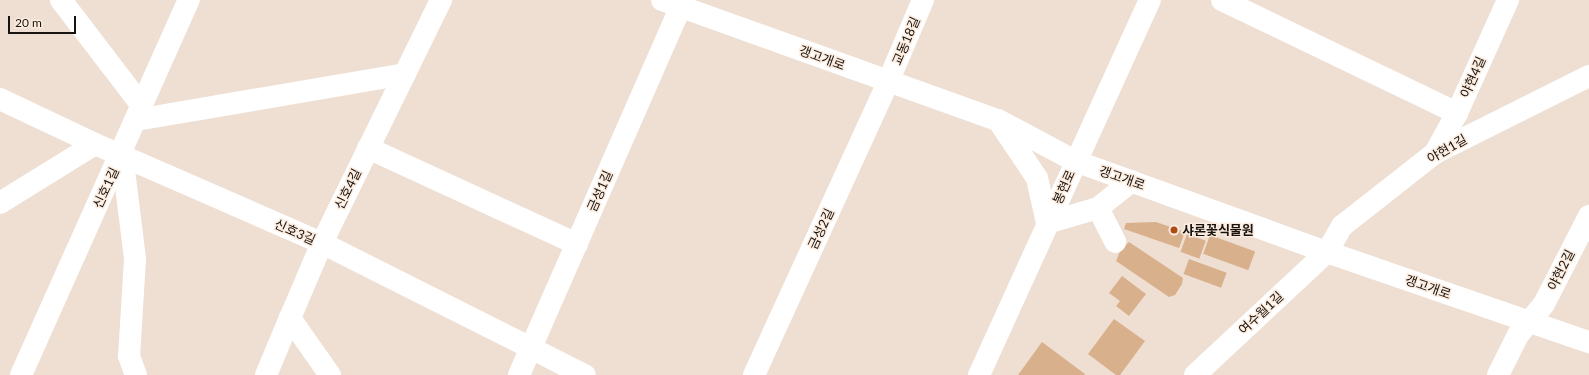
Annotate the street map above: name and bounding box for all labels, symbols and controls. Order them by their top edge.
scale bar [10,8,78,34]
street label: 교동18길 [889,14,923,68]
text: 20 m [15,15,42,30]
street label: 갱고개로 [797,42,847,74]
street label: 야현4길 [1457,54,1489,100]
street label: 야현1길 [1424,131,1470,167]
street label: 갱고개로 [1097,163,1147,193]
street label: 신호1길 [90,165,122,211]
street label: 신호4길 [331,166,365,212]
street label: 봉현로 [1050,167,1078,207]
street label: 금성1길 [584,168,616,214]
street label: 금성2길 [805,206,837,252]
street label: 신호3길 [272,216,318,248]
place label: 샤론꽃식물원 [1182,222,1254,238]
marker: 샤론꽃식물원 [1169,225,1179,235]
street label: 야현2길 [1544,247,1578,293]
street label: 갱고개로 [1403,272,1453,302]
street label: 여수월1길 [1235,288,1287,338]

